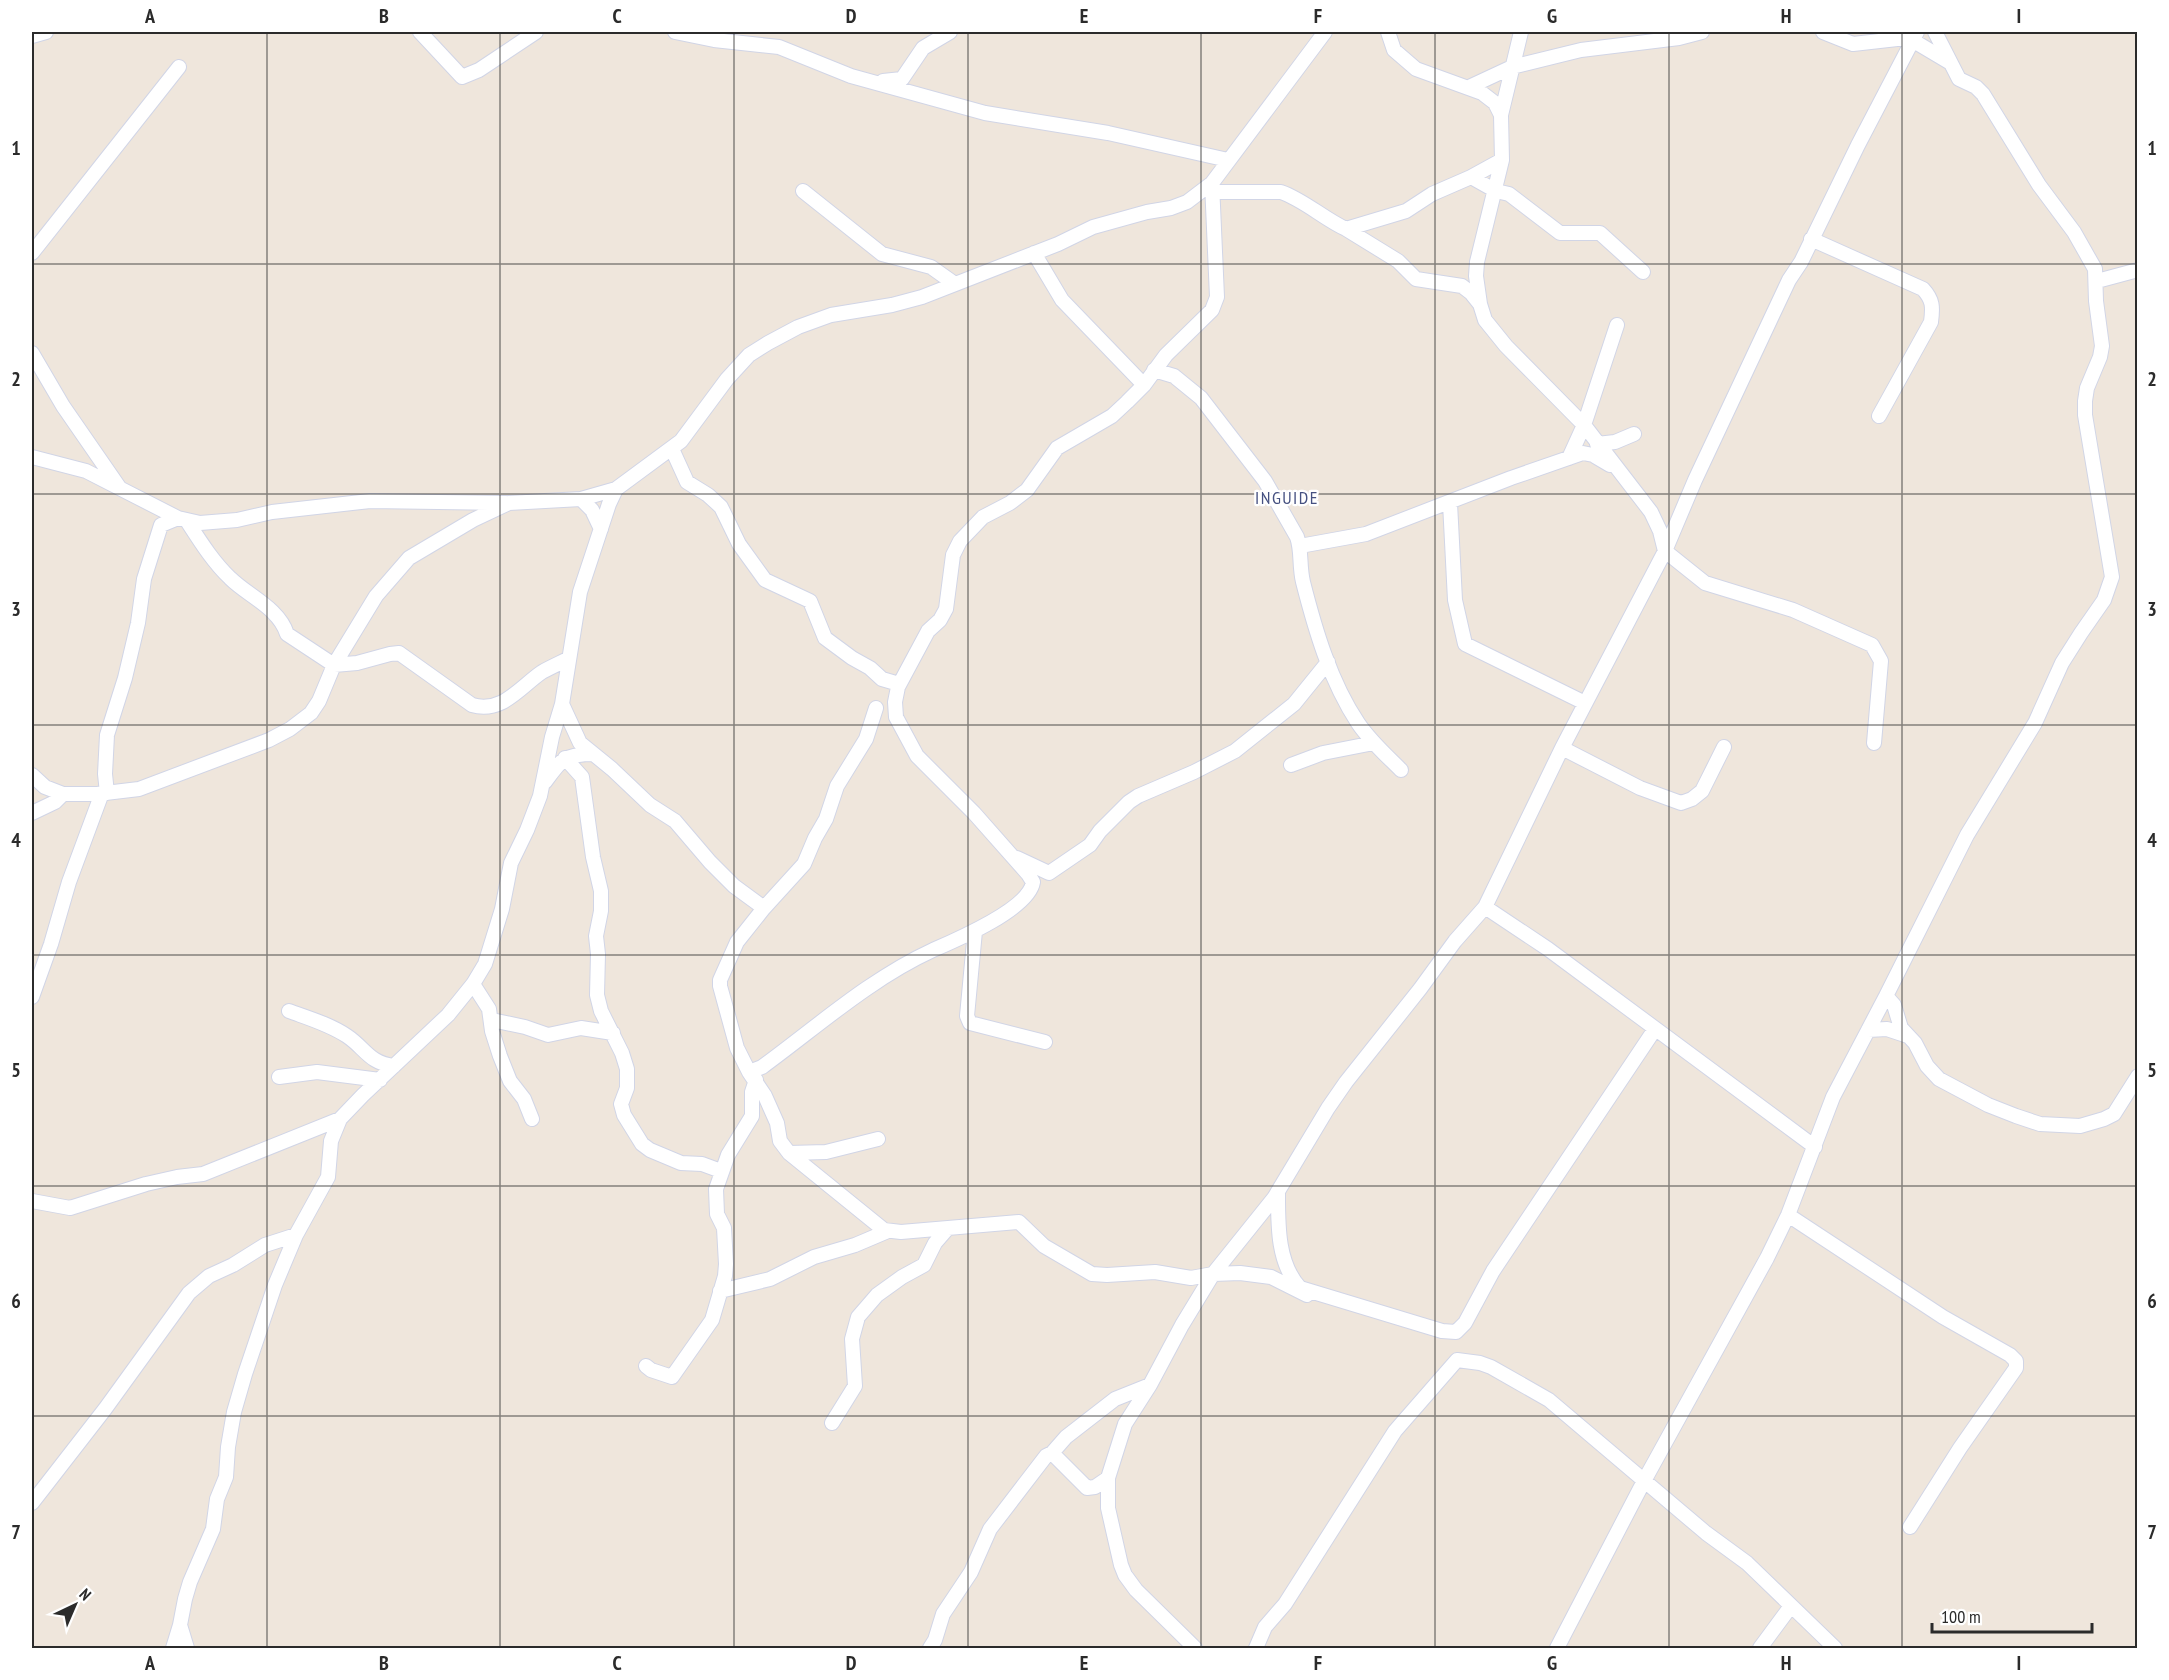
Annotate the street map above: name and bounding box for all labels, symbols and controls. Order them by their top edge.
text: A [144,3,156,29]
text: B [379,3,389,29]
text: C [612,3,622,29]
text: D [846,3,857,29]
text: E [1080,3,1088,29]
text: F [1314,3,1322,29]
text: G [1547,3,1557,29]
text: H [1781,3,1791,29]
text: I [2017,3,2021,29]
text: 1 [11,135,21,161]
text: 1 [2147,135,2157,161]
text: 2 [11,366,21,392]
text: 2 [2147,366,2157,392]
district label: INGUIDE [1255,486,1319,509]
text: 3 [11,596,21,622]
text: 3 [2147,596,2157,622]
text: 4 [11,827,21,853]
text: 4 [2147,827,2157,853]
text: 5 [11,1057,21,1083]
text: 5 [2147,1057,2157,1083]
text: 6 [11,1288,21,1314]
text: 6 [2147,1288,2157,1314]
text: 7 [11,1519,21,1545]
text: 7 [2147,1519,2157,1545]
north arrow [45,1575,105,1635]
text: N [75,1584,95,1604]
scale bar [1932,1596,2092,1634]
text: 100 m [1941,1605,1981,1628]
text: A [144,1650,156,1676]
text: B [379,1650,389,1676]
text: C [612,1650,622,1676]
text: D [846,1650,857,1676]
text: E [1080,1650,1088,1676]
text: F [1314,1650,1322,1676]
text: G [1547,1650,1557,1676]
text: H [1781,1650,1791,1676]
text: I [2017,1650,2021,1676]

